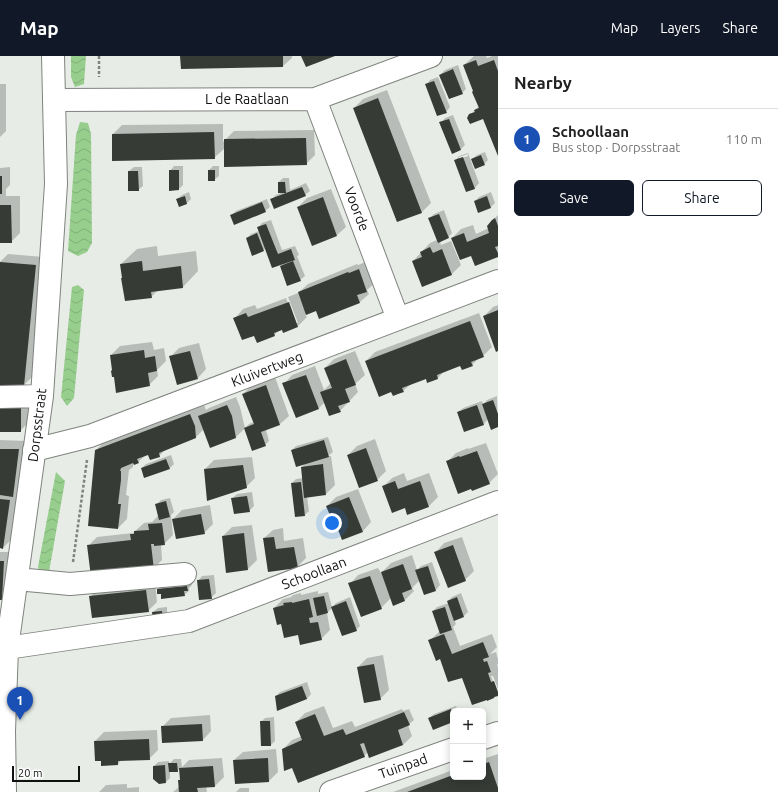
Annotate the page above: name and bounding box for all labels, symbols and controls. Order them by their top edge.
text: Map [20,17,59,39]
text: Map [611,20,638,36]
text: Layers [660,20,700,36]
text: Share [722,20,758,36]
text: Nearby [514,73,572,92]
street label: L de Raatlaan [205,91,289,107]
text: Schoollaan [552,123,629,140]
text: 1 [523,132,531,146]
text: 110 m [726,132,762,146]
text: Bus stop · Dorpsstraat [552,140,680,154]
button: Save [514,180,634,216]
button: Share [642,180,762,216]
street label: Voorde [341,185,373,233]
street label: Kluivertweg [229,348,305,390]
street label: Dorpsstraat [25,387,50,463]
your location [322,513,342,533]
street label: Schoollaan [279,553,349,593]
pin: 1 [7,687,33,720]
map controls [450,708,486,780]
button: + [450,708,486,744]
button: − [450,744,486,780]
street label: Tuinpad [377,750,429,782]
scale bar [12,764,80,783]
text: 20 m [18,767,42,779]

